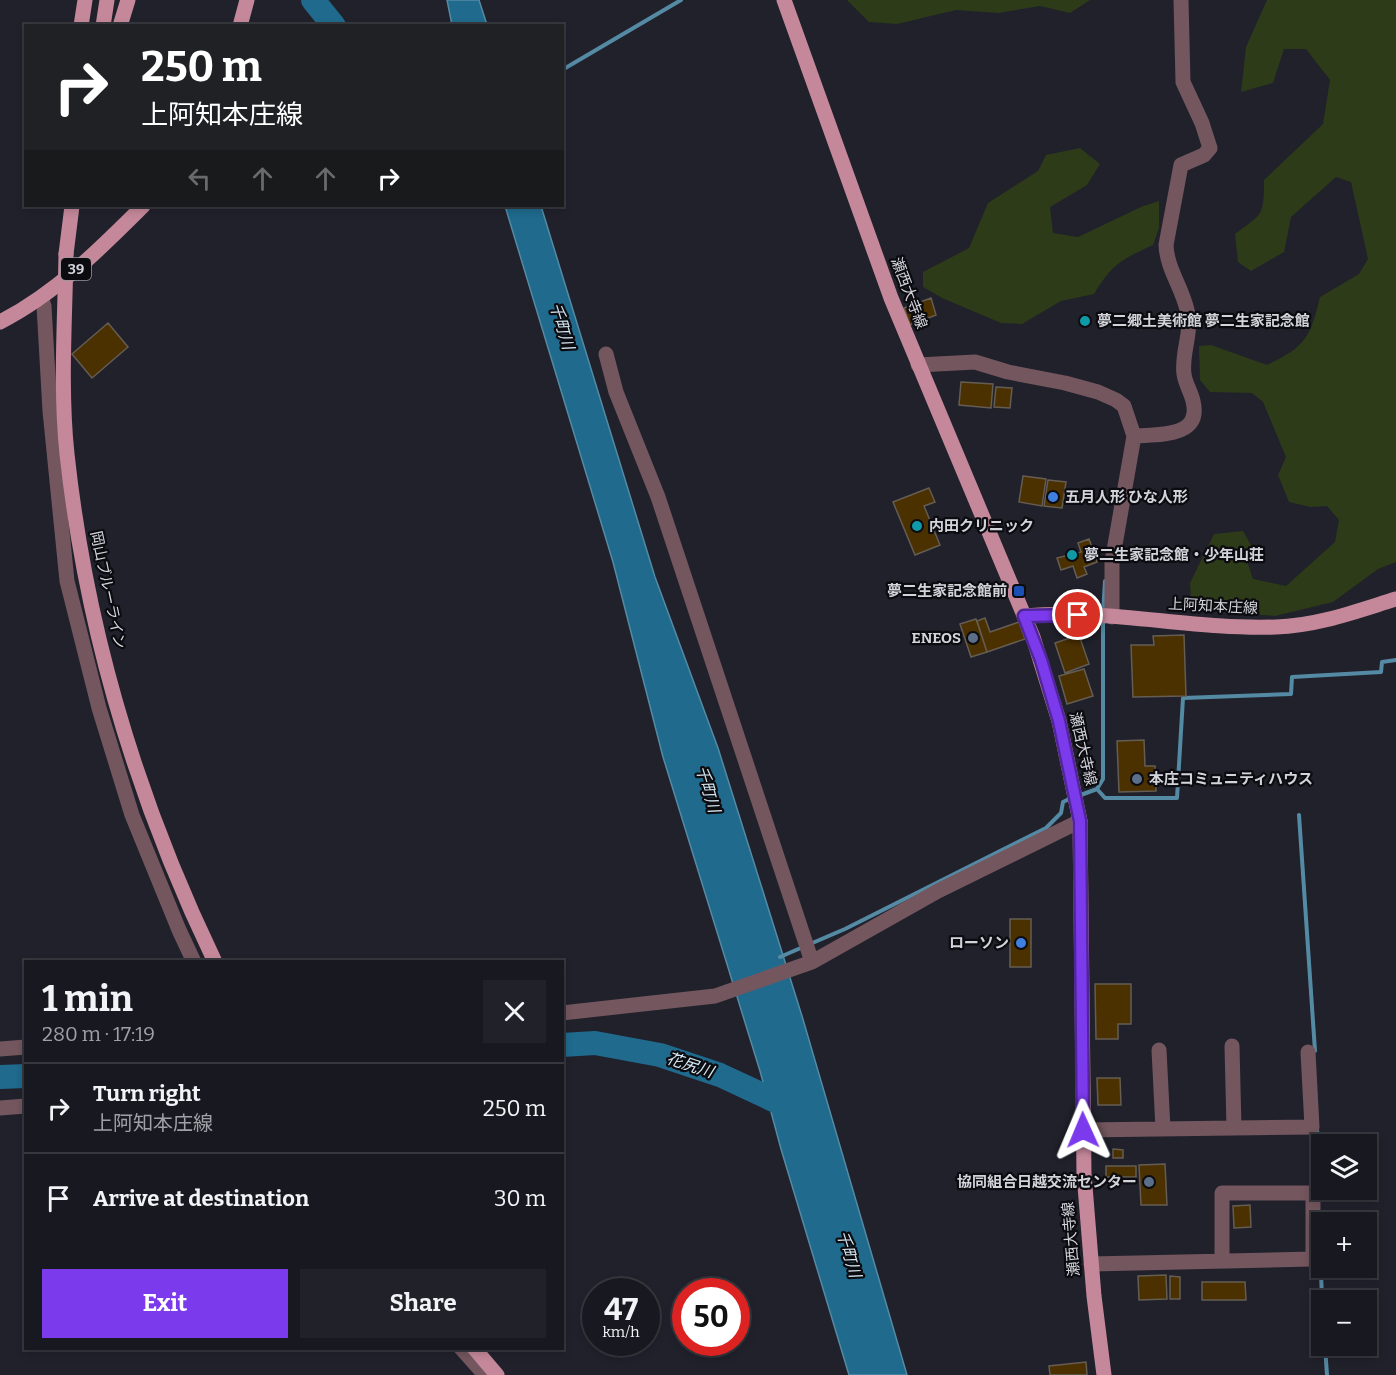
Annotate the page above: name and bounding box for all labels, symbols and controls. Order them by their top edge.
text: 250 m [141,42,262,92]
icon: right [42,48,120,126]
text: 上阿知本庄線 [141,99,303,131]
icon: left [183,162,216,195]
icon: ahead [246,162,279,195]
icon: ahead [309,162,342,195]
icon: right [372,162,405,195]
street label: 瀬西大寺線 [887,255,931,331]
road number: 39 [61,258,91,280]
water label: 千町川 [546,300,579,354]
place label: 夢二郷土美術館 夢二生家記念館 [1097,312,1310,330]
marker: 夢二郷土美術館 夢二生家記念館 [1078,314,1092,328]
place label: 五月人形 ひな人形 [1065,488,1188,506]
marker: 五月人形 ひな人形 [1046,490,1060,504]
place label: 内田クリニック [929,517,1034,535]
marker: 内田クリニック [910,519,924,533]
street label: 岡山ブルーライン [87,529,129,651]
place label: 夢二生家記念館・少年山荘 [1084,546,1264,564]
marker: 夢二生家記念館・少年山荘 [1065,548,1079,562]
place label: 夢二生家記念館前 [887,582,1007,600]
marker: 夢二生家記念館前 [1012,584,1026,598]
pin [1052,589,1103,640]
street label: 上阿知本庄線 [1168,595,1258,617]
icon: arrive [1061,598,1094,631]
place label: ENEOS [912,629,961,647]
marker: ENEOS [966,631,980,645]
street label: 瀬西大寺線 [1066,710,1100,788]
water label: 千町川 [692,763,725,817]
place label: 本庄コミュニティハウス [1149,770,1313,788]
marker: 本庄コミュニティハウス [1130,772,1144,786]
place label: ローソン [949,934,1009,952]
marker: ローソン [1014,936,1028,950]
text: 1 min [42,977,133,1021]
button: close [483,980,546,1043]
text: 280 m · 17:19 [42,1022,155,1046]
water label: 花尻川 [664,1049,718,1082]
text: Turn right [93,1080,201,1107]
icon: right [42,1092,75,1125]
text: 250 m [483,1095,546,1122]
position arrow [1051,1098,1115,1162]
text: 上阿知本庄線 [93,1111,213,1135]
map controls [1311,1134,1377,1356]
button: layers [1311,1134,1377,1200]
place label: 協同組合日越交流センター [957,1173,1137,1191]
marker: 協同組合日越交流センター [1142,1175,1156,1189]
icon: arrive [42,1182,75,1215]
text: Arrive at destination [93,1185,309,1212]
text: 30 m [494,1185,546,1212]
street label: 瀬西大寺線 [1059,1201,1083,1277]
button: + [1311,1212,1377,1278]
water label: 千町川 [833,1228,866,1282]
button: Exit [42,1269,288,1338]
button: Share [300,1269,546,1338]
speed limit sign: 50 [672,1278,750,1356]
button: − [1311,1290,1377,1356]
text: 47 [604,1292,638,1328]
text: km/h [602,1323,640,1341]

